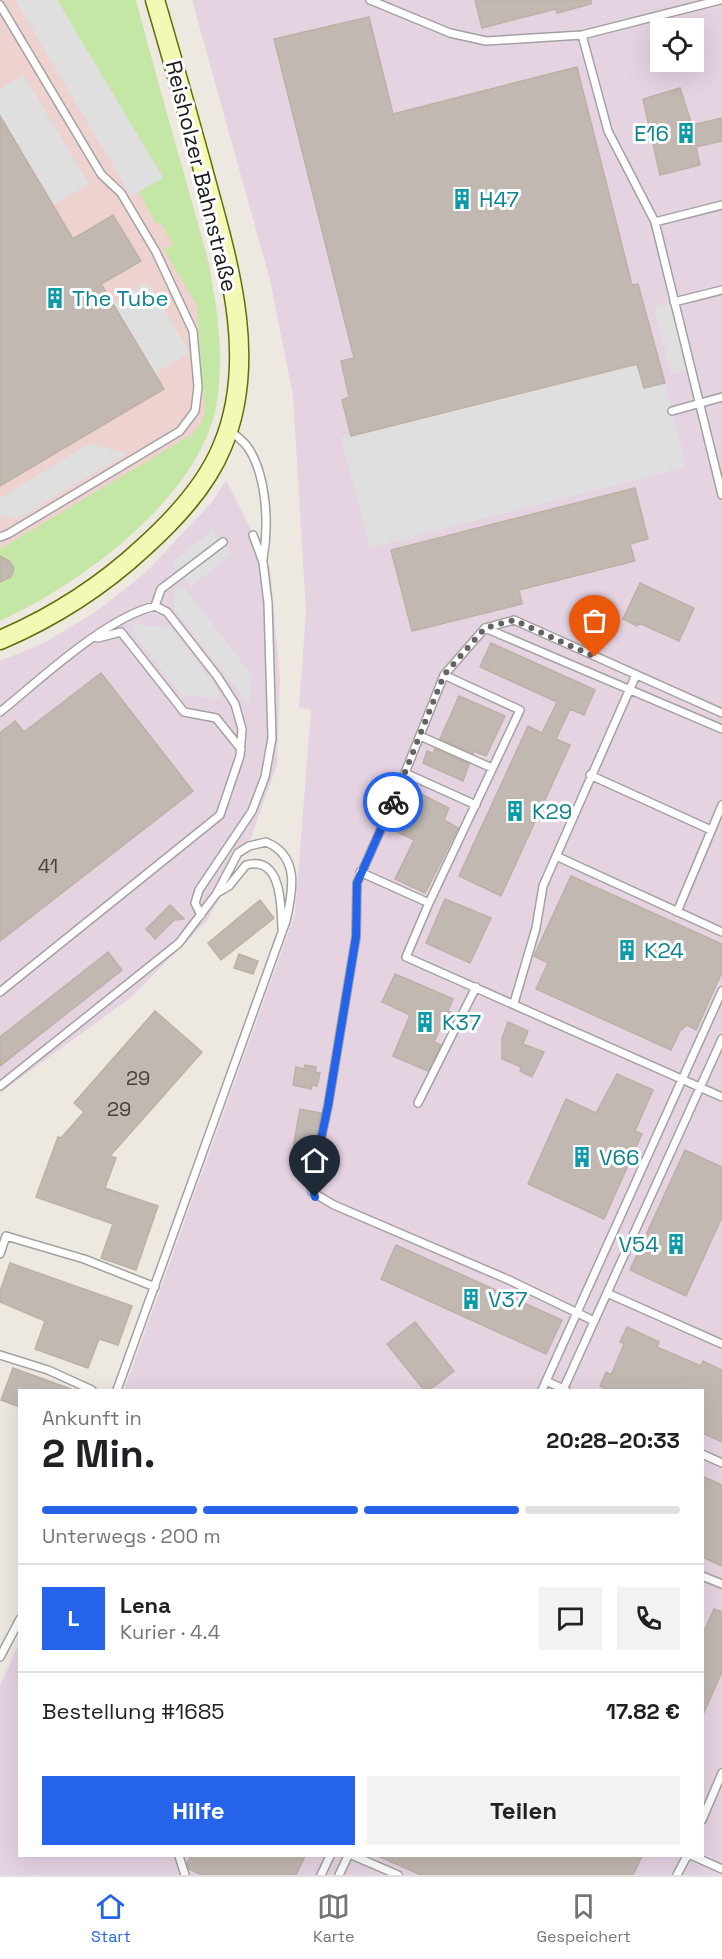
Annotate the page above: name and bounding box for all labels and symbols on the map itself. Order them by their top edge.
street label: Reisholzer Bahnstraße [160,57,244,295]
place label: E16 [634,119,669,147]
building icon: E16 [674,121,698,145]
place label: H47 [479,185,519,213]
building icon: H47 [450,187,474,211]
place label: The Tube [72,284,168,312]
building icon: The Tube [43,286,67,310]
pin [569,595,620,657]
courier [363,772,423,832]
place label: K29 [532,797,572,825]
building icon: K29 [503,799,527,823]
house number: 41 [38,853,58,879]
place label: K24 [644,936,684,964]
building icon: K24 [615,938,639,962]
place label: K37 [442,1008,481,1036]
building icon: K37 [413,1010,437,1034]
house number: 29 [126,1065,150,1091]
house number: 29 [107,1096,131,1122]
pin [289,1135,340,1197]
place label: V66 [599,1143,640,1171]
building icon: V66 [570,1145,594,1169]
place label: V54 [618,1230,659,1258]
building icon: V54 [664,1232,688,1256]
place label: V37 [488,1285,527,1313]
building icon: V37 [459,1287,483,1311]

